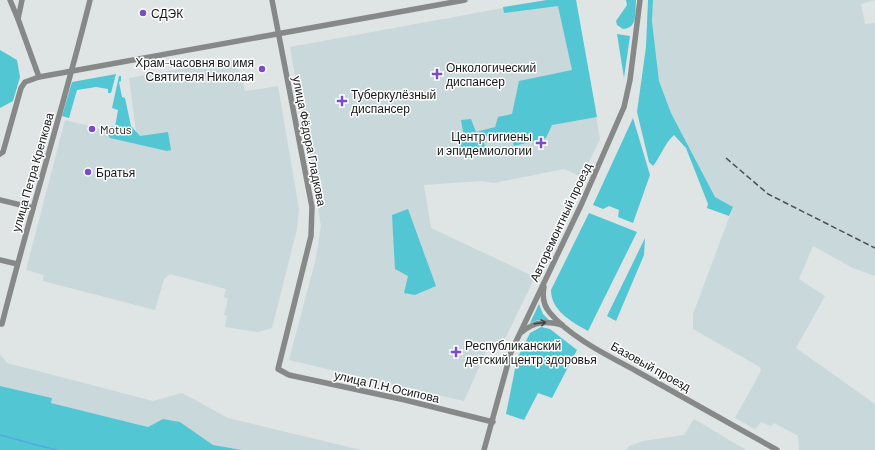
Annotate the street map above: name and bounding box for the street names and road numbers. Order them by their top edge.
street label: улица Фёдора Гладкова [290,75,330,208]
street label: улица Петра Крепкова [8,110,57,233]
street label: Авторемонтный проезд [526,160,595,284]
street label: Базовый проезд [608,338,693,395]
street label: улица П.Н.Осипова [333,367,441,406]

